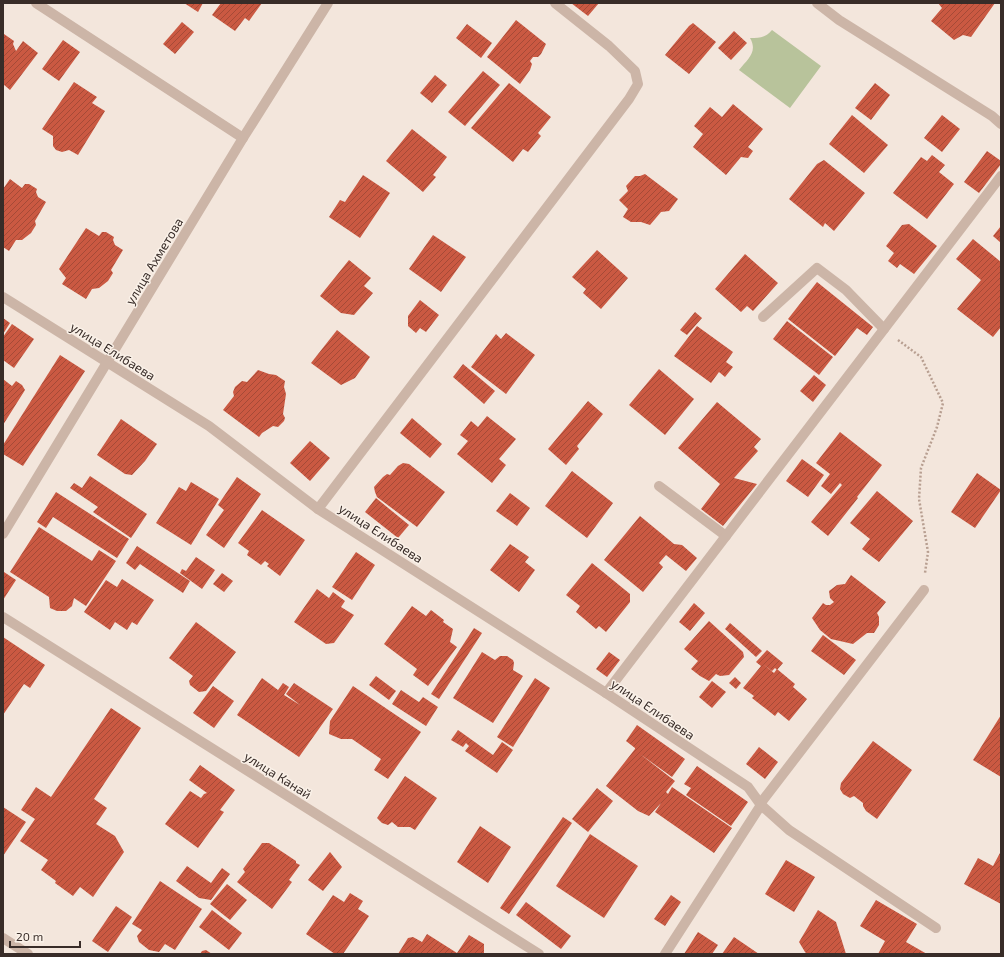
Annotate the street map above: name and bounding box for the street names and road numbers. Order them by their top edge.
street label: улица Ахметова [122,215,186,307]
street label: улица Елибаева [67,318,159,384]
street label: улица Елибаева [336,500,426,566]
street label: улица Елибаева [608,675,698,743]
street label: улица Канай [241,748,315,802]

